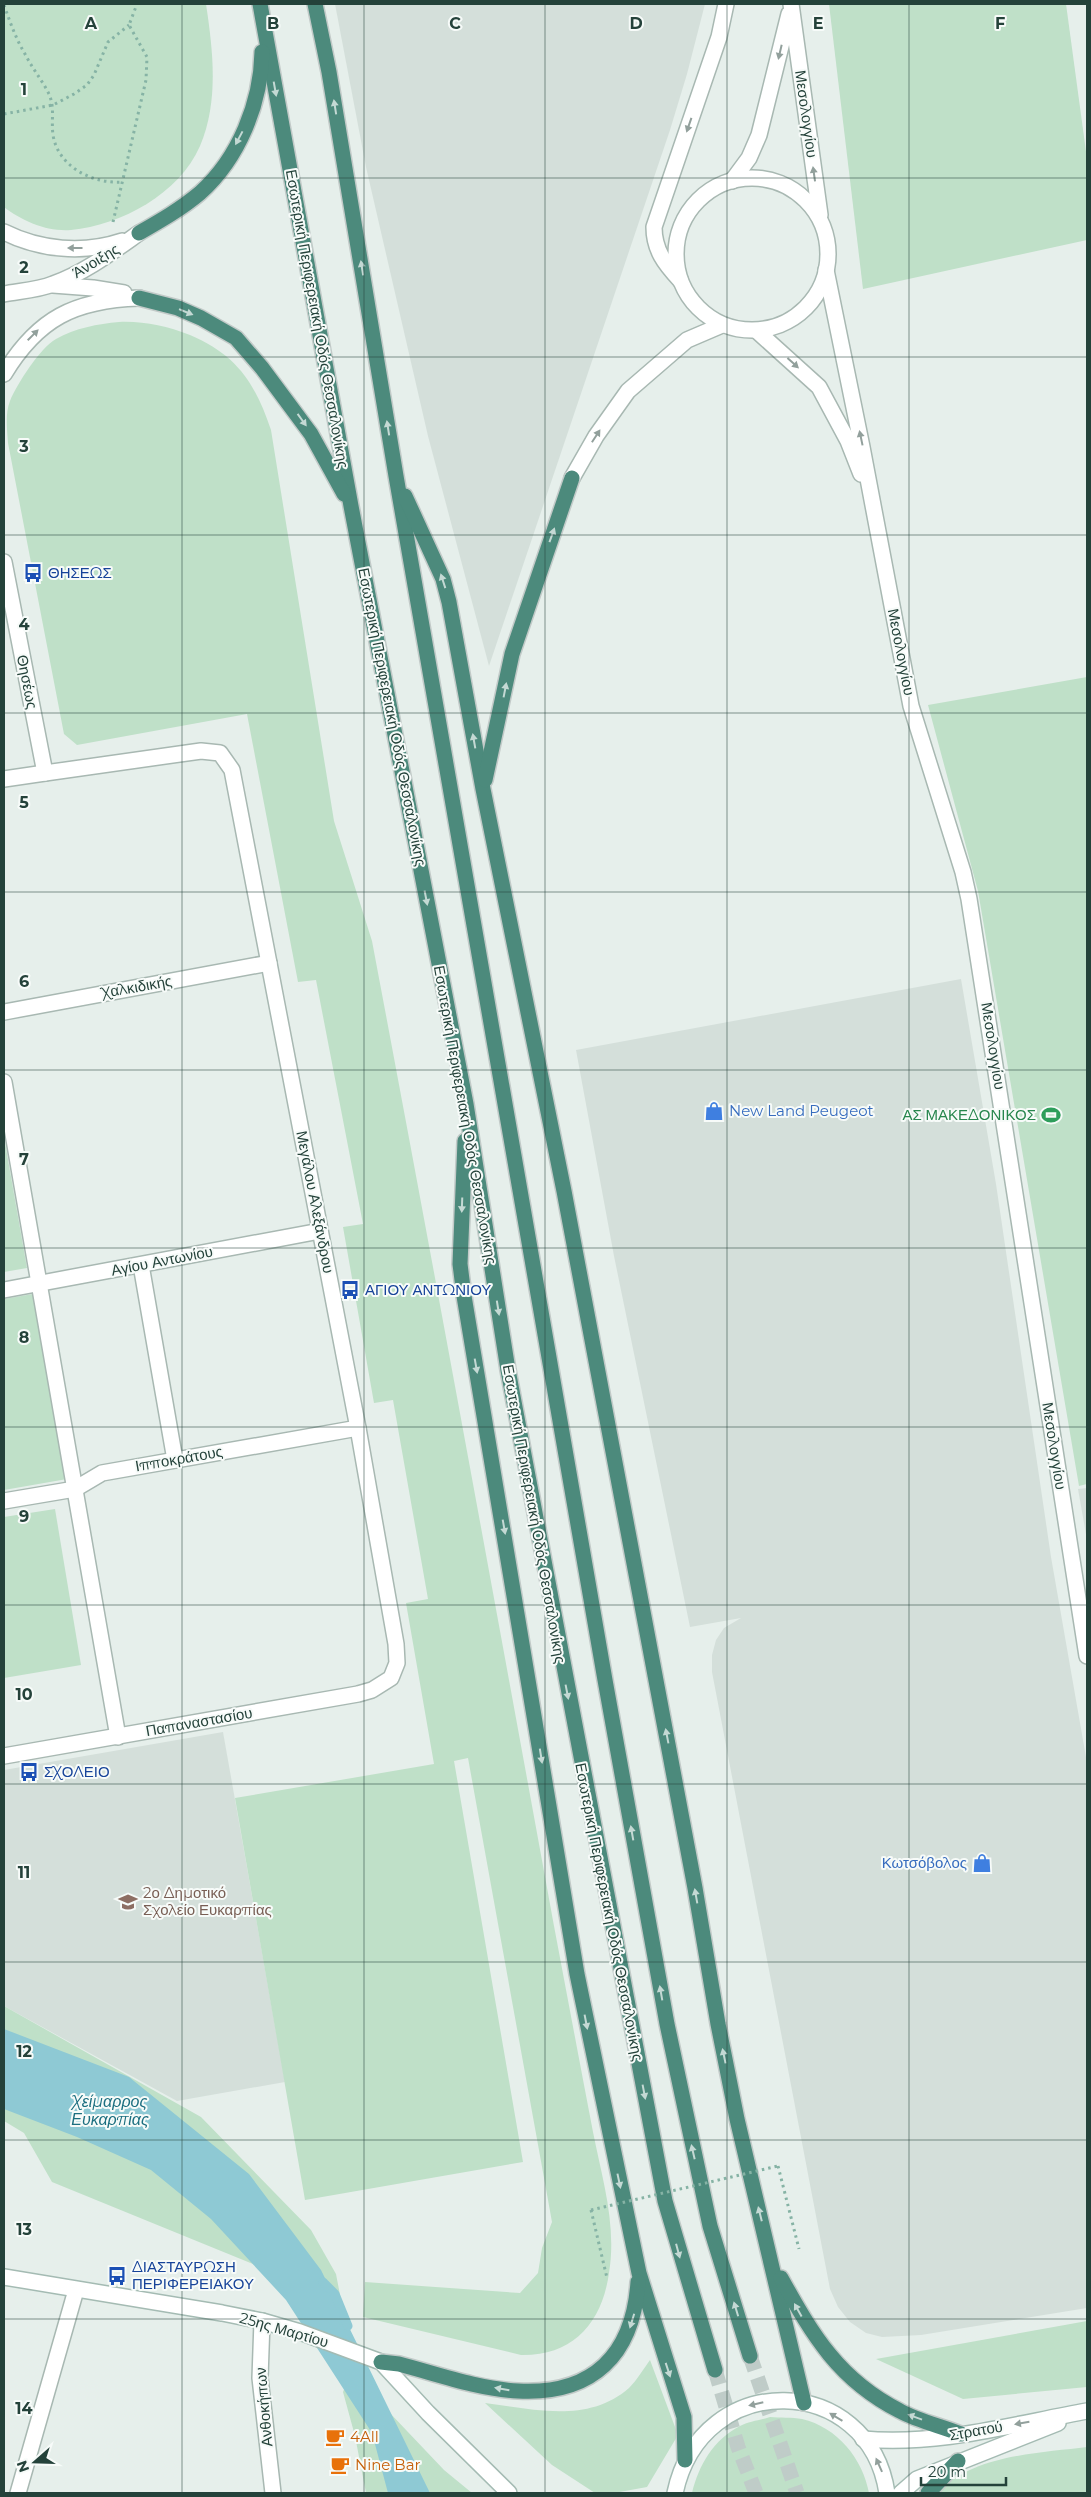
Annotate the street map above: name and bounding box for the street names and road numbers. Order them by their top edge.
street label: Μεσολογγίου [791,69,822,159]
street label: Εσωτερική Περιφερειακή Οδός Θεσσαλονίκης [282,168,353,470]
street label: Άνοιξης [69,239,123,282]
street label: Εσωτερική Περιφερειακή Οδός Θεσσαλονίκης [354,566,431,868]
street label: Μεσολογγίου [884,607,919,697]
street label: Θησέως [13,653,42,711]
street label: Εσωτερική Περιφερειακή Οδός Θεσσαλονίκης [430,964,501,1266]
street label: Χαλκιδικής [98,971,173,1002]
street label: Μεσολογγίου [977,1001,1010,1091]
street label: Μεγάλου Αλεξάνδρου [292,1129,339,1275]
street label: Αγίου Αντωνίου [109,1241,214,1280]
street label: Εσωτερική Περιφερειακή Οδός Θεσσαλονίκης [499,1363,570,1665]
street label: Μεσολογγίου [1038,1401,1071,1491]
street label: Ιπποκράτους [134,1441,224,1476]
street label: Παπαναστασίου [144,1703,254,1740]
street label: Εσωτερική Περιφερειακή Οδός Θεσσαλονίκης [571,1761,648,2063]
street label: 25ης Μαρτίου [237,2308,331,2351]
street label: Ανθοκήπων [251,2366,276,2448]
street label: Στρατού [948,2416,1004,2445]

